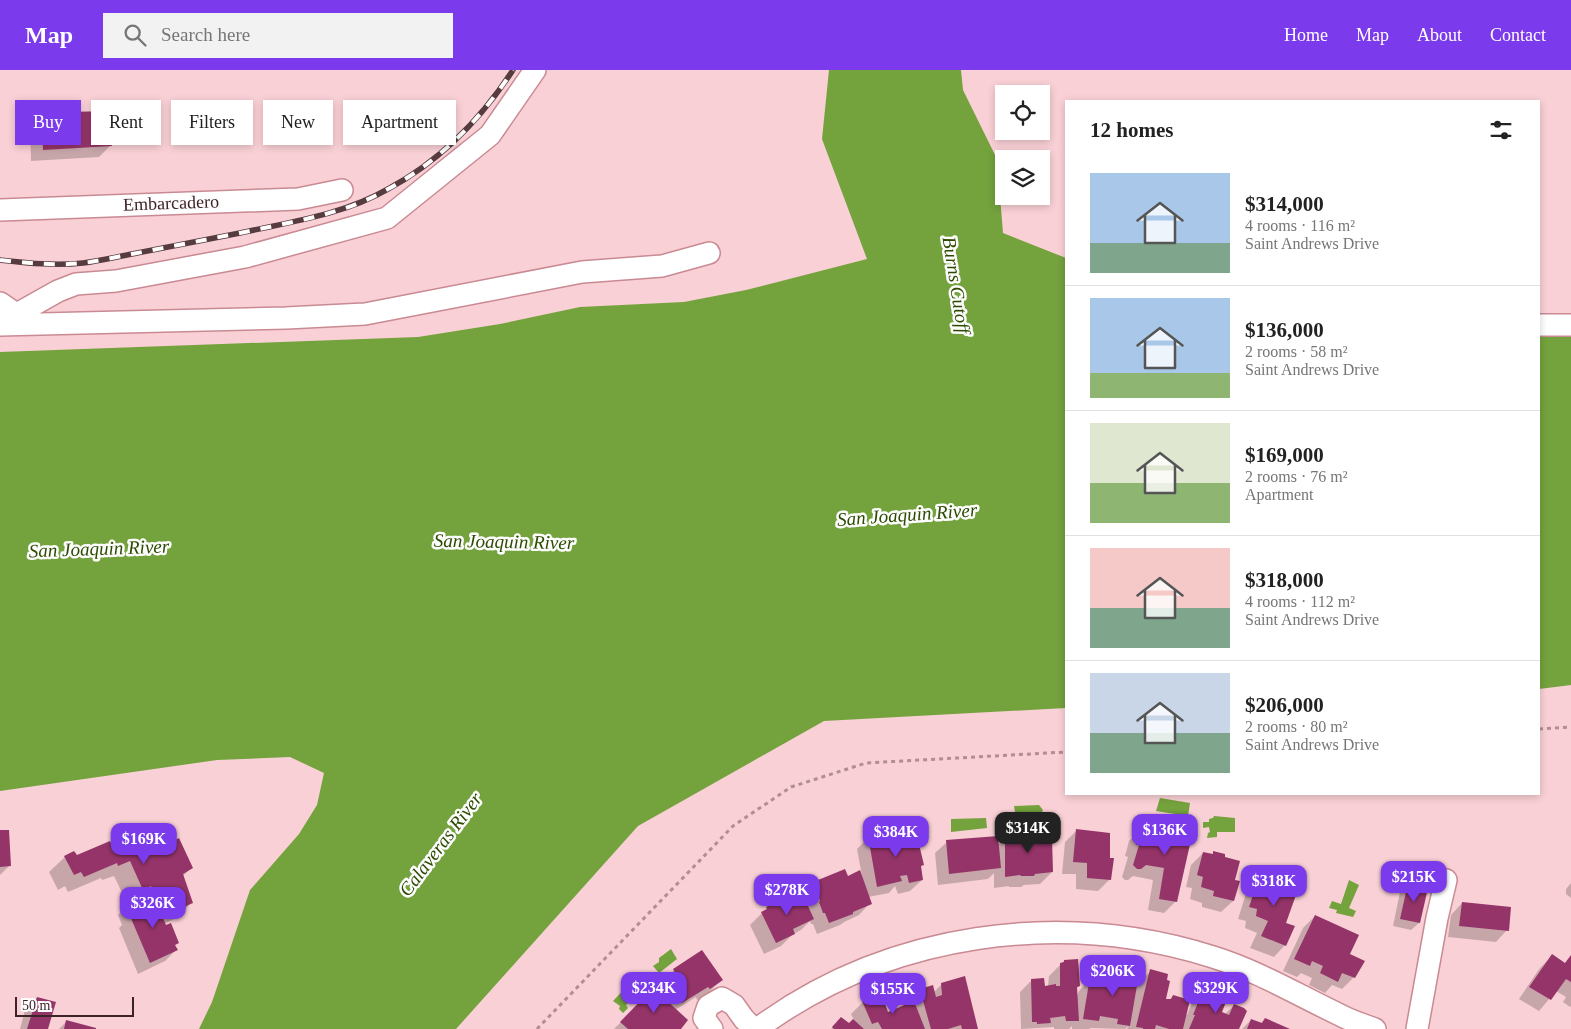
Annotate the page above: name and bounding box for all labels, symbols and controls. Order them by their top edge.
search box [103,13,453,58]
icon: search [121,21,149,49]
text: Map [25,22,73,48]
text: Search here [161,24,250,45]
text: Home [1284,25,1328,45]
text: Map [1356,25,1389,45]
text: About [1417,25,1462,45]
text: Contact [1490,25,1546,45]
map controls [995,85,1050,205]
button: locate [995,85,1050,140]
chip: Buy [15,100,81,145]
chip: Rent [91,100,161,145]
chip: Filters [171,100,253,145]
chip: New [263,100,333,145]
chip: Apartment [343,100,456,145]
icon: filters [1487,116,1515,144]
text: 12 homes [1090,118,1173,142]
button: layers [995,150,1050,205]
street label: Embarcadero [123,191,219,215]
text: $314,000 [1245,192,1324,216]
icon: home [1130,193,1190,253]
text: 4 rooms · 116 m² [1245,217,1355,234]
water label: Burns Cutoff [938,235,975,338]
text: Saint Andrews Drive [1245,235,1379,252]
icon: home [1130,318,1190,378]
text: $136,000 [1245,318,1324,342]
text: 2 rooms · 58 m² [1245,343,1348,360]
text: Saint Andrews Drive [1245,361,1379,378]
icon: home [1130,443,1190,503]
text: $169,000 [1245,443,1324,467]
text: 2 rooms · 76 m² [1245,468,1348,485]
text: Apartment [1245,486,1313,503]
water label: San Joaquin River [836,499,978,530]
water label: San Joaquin River [434,530,575,553]
water label: San Joaquin River [29,536,170,561]
icon: home [1130,568,1190,628]
text: $318,000 [1245,568,1324,592]
text: 4 rooms · 112 m² [1245,593,1355,610]
text: Saint Andrews Drive [1245,611,1379,628]
icon: home [1130,693,1190,753]
text: $206,000 [1245,693,1324,717]
text: 2 rooms · 80 m² [1245,718,1348,735]
text: Saint Andrews Drive [1245,736,1379,753]
water label: Calaveras River [395,788,486,900]
pin: $314K [993,812,1063,854]
pin: $136K [1130,814,1200,856]
pin: $384K [861,816,931,858]
text: $314K [1006,819,1050,836]
text: $136K [1143,821,1187,838]
pin: $169K [109,822,179,865]
text: $384K [874,823,918,840]
text: $169K [122,830,166,847]
pin: $215K [1379,860,1449,903]
pin: $318K [1239,864,1309,907]
text: $215K [1392,868,1436,885]
text: $318K [1252,872,1296,889]
pin: $278K [752,874,822,916]
text: $278K [765,881,809,898]
pin: $326K [118,886,188,929]
text: $326K [131,894,175,911]
pin: $206K [1078,954,1148,997]
text: $206K [1091,962,1135,979]
pin: $234K [619,972,689,1014]
pin: $155K [858,972,928,1015]
pin: $329K [1181,972,1251,1014]
text: $234K [632,979,676,996]
text: $329K [1194,979,1238,996]
text: $155K [871,980,915,997]
scale bar [15,994,134,1017]
text: 50 m [22,998,50,1013]

